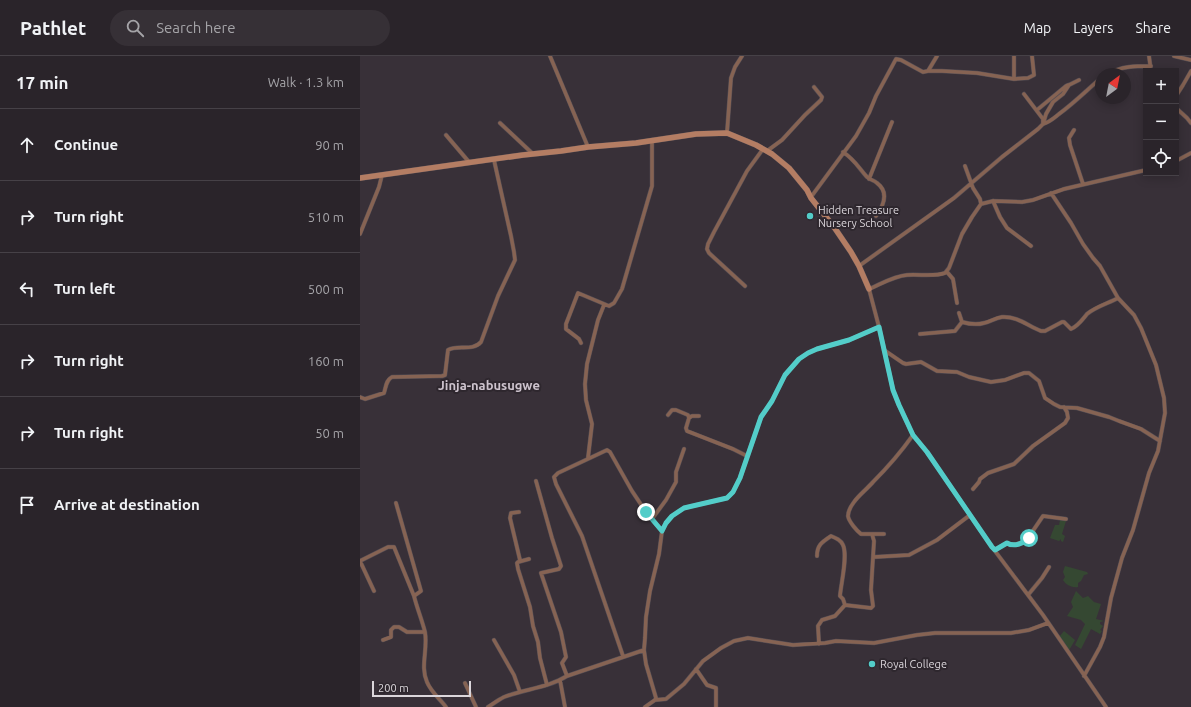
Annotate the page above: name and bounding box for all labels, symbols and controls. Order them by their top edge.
search box [110,10,390,46]
text: Pathlet [20,17,86,39]
icon: search [124,17,146,39]
text: Search here [156,19,236,36]
text: Map [1024,20,1051,36]
text: Layers [1073,20,1113,36]
text: Share [1135,20,1171,36]
north arrow [1095,68,1131,104]
map controls [1143,68,1179,176]
button: + [1143,68,1179,104]
text: 17 min [16,73,69,92]
text: Walk · 1.3 km [268,75,344,89]
button: − [1143,104,1179,140]
icon: ahead [16,134,38,156]
text: Continue [54,136,118,153]
text: 90 m [315,138,344,152]
button: locate [1143,140,1179,176]
place label: Hidden Treasure Nursery School [818,204,899,229]
icon: right [16,206,38,228]
text: Turn right [54,208,124,225]
text: 510 m [308,210,344,224]
marker: Hidden Treasure Nursery School [805,211,815,221]
icon: left [16,278,38,300]
text: Turn left [54,280,115,297]
text: 500 m [308,282,344,296]
icon: right [16,350,38,372]
text: Turn right [54,352,124,369]
text: 160 m [308,354,344,368]
district label: Jinja-nabusugwe [438,378,540,392]
icon: right [16,422,38,444]
text: Turn right [54,424,124,441]
text: 50 m [315,426,344,440]
icon: arrive [16,494,38,516]
text: Arrive at destination [54,496,200,513]
route end [637,503,655,521]
route start [1020,529,1038,547]
place label: Royal College [880,658,947,670]
marker: Royal College [867,659,877,669]
scale bar [372,679,471,698]
text: 200 m [378,682,409,694]

